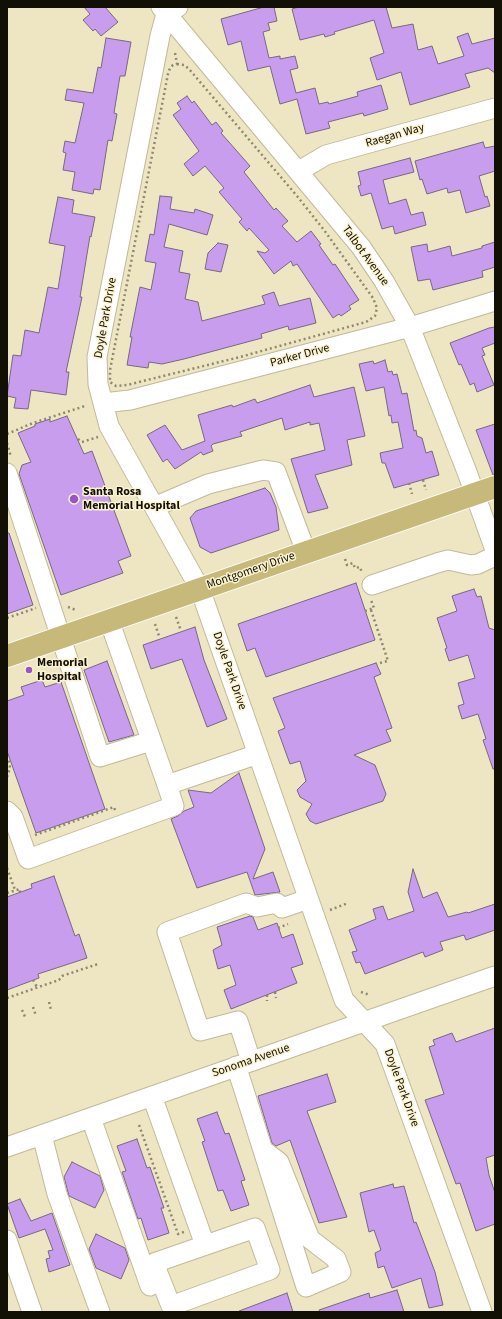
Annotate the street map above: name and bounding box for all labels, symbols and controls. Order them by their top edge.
street label: Raegan Way [364,121,426,151]
street label: Talbot Avenue [338,223,392,289]
street label: Doyle Park Drive [92,277,120,359]
street label: Parker Drive [269,341,331,371]
place label: Santa Rosa Memorial Hospital [83,485,180,513]
marker: Santa Rosa Memorial Hospital [68,493,80,505]
street label: Montgomery Drive [205,549,297,593]
street label: Doyle Park Drive [209,630,249,712]
place label: Memorial Hospital [37,656,87,684]
marker: Memorial Hospital [24,665,34,675]
street label: Sonoma Avenue [210,1041,292,1081]
street label: Doyle Park Drive [380,1047,422,1129]

